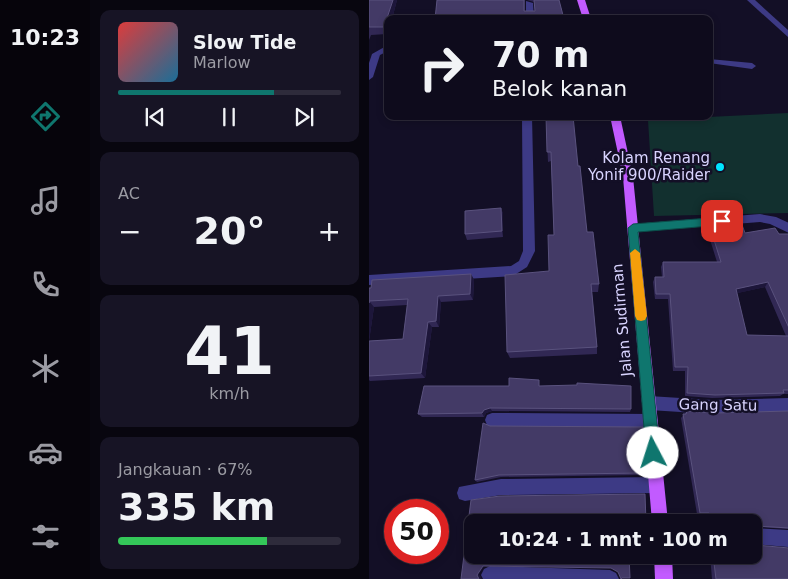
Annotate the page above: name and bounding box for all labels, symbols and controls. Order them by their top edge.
text: 10:23 [10,25,80,50]
text: Slow Tide [193,31,296,53]
icon: right [409,35,474,100]
text: 70 m [492,35,589,75]
text: Marlow [193,53,251,72]
text: Belok kanan [492,76,627,101]
icon: directions [28,99,63,134]
icon: previous [141,103,169,131]
icon: pause [215,103,243,131]
icon: next [290,103,318,131]
place label: Kolam Renang Yonif 900/Raider [587,149,711,184]
marker: Kolam Renang Yonif 900/Raider [714,161,726,173]
icon: music [28,183,63,218]
text: AC [118,184,140,203]
pin [701,200,743,242]
icon: arrive [708,207,736,235]
text: 20° [194,209,265,253]
text: − [118,215,141,248]
text: + [318,215,341,248]
street label: Jalan Sudirman [608,263,636,378]
icon: phone [28,267,63,302]
text: 41 [184,314,275,389]
icon: climate [28,351,63,386]
text: km/h [209,384,250,403]
street label: Gang Satu [678,395,758,415]
position arrow [626,426,678,478]
icon: car [28,435,63,470]
text: Jangkauan · 67% [118,460,253,479]
text: 335 km [118,485,275,529]
speed limit sign: 50 [384,499,449,564]
icon: filters [28,519,63,554]
text: 10:24 · 1 mnt · 100 m [498,528,728,550]

